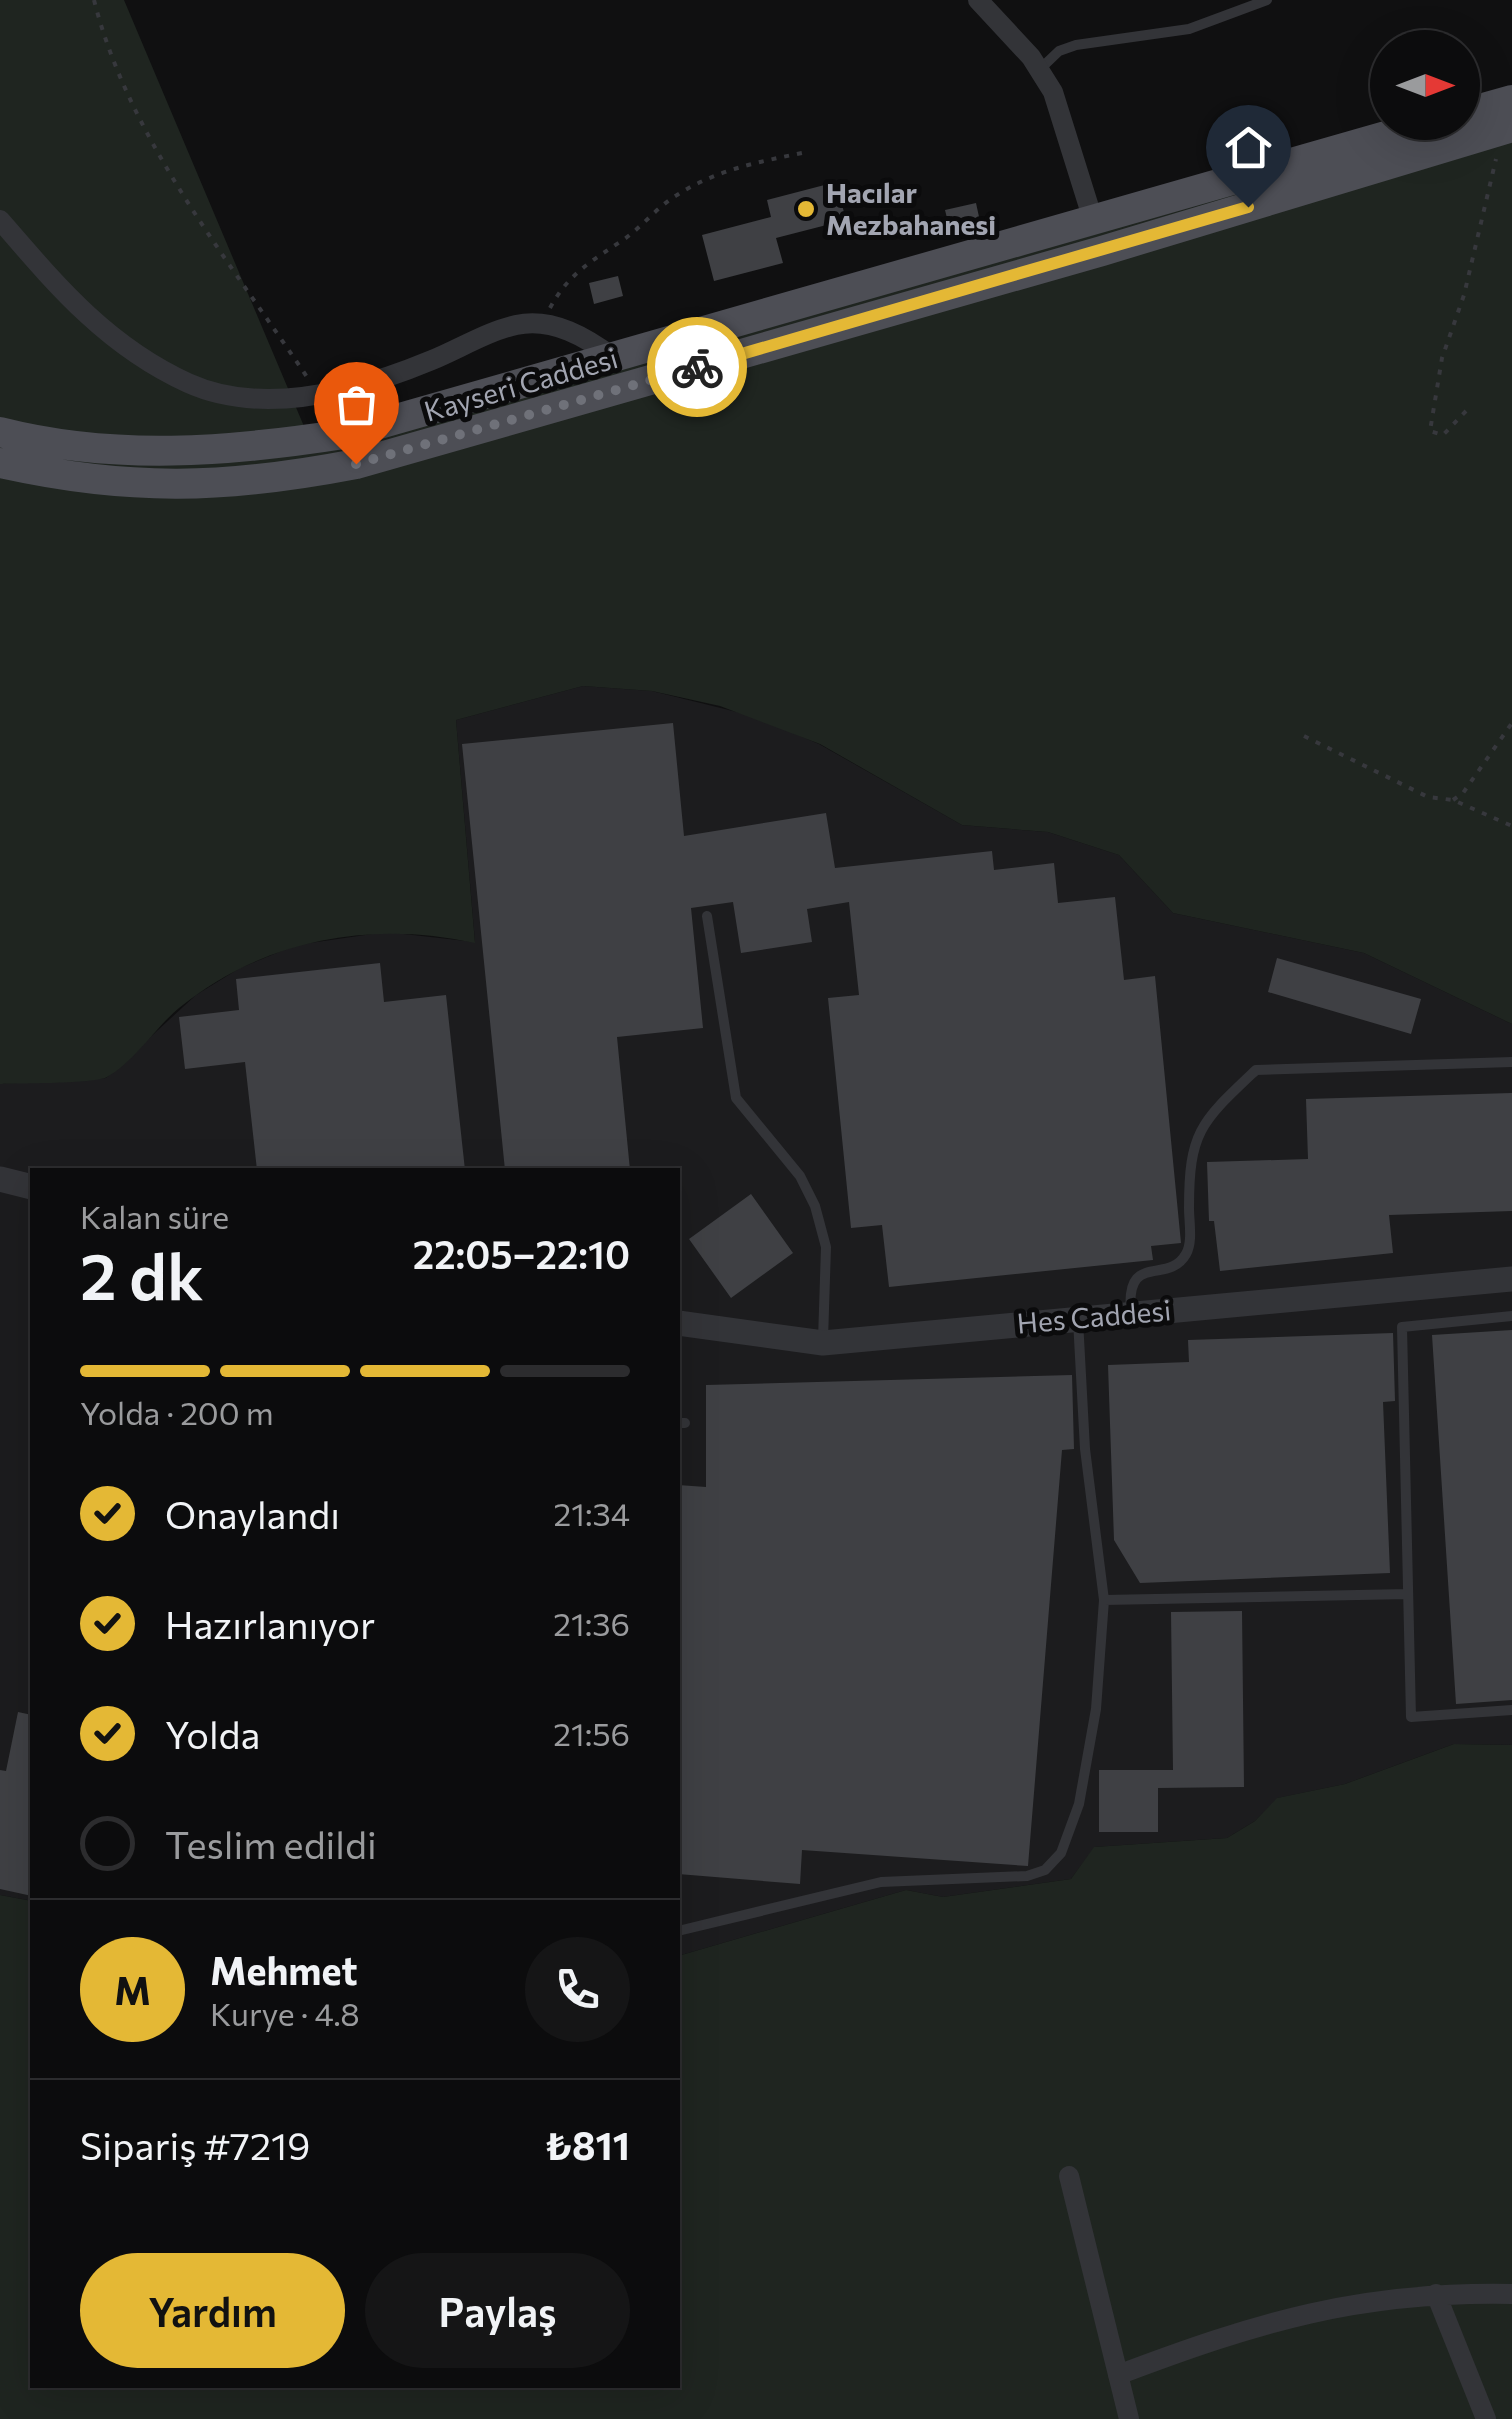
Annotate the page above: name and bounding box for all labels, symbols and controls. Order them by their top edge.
north arrow [1370,30,1480,140]
map controls [1370,30,1480,140]
pin [1206,105,1291,208]
icon: home [1221,120,1276,175]
place label: Hacılar Mezbahanesi [826,175,996,241]
marker: Hacılar Mezbahanesi [795,198,817,220]
courier [647,317,747,417]
street label: Kayseri Caddesi [420,340,621,428]
icon: bike [670,340,725,395]
pin [314,362,399,465]
icon: bag [329,377,384,432]
text: Kalan süre [80,1196,229,1236]
text: 22:05–22:10 [413,1230,630,1277]
text: 2 dk [80,1234,204,1313]
street label: Hes Caddesi [1015,1292,1172,1340]
text: Yolda · 200 m [80,1392,274,1432]
icon: check [80,1486,135,1541]
text: Onaylandı [165,1490,340,1537]
text: 21:34 [554,1493,630,1533]
icon: check [80,1596,135,1651]
text: Hazırlanıyor [165,1600,375,1647]
text: 21:36 [553,1603,630,1643]
icon: check [80,1706,135,1761]
text: Yolda [165,1710,260,1757]
text: 21:56 [553,1713,630,1753]
text: Teslim edildi [165,1820,377,1867]
button: phone [525,1937,630,2042]
text: Mehmet [210,1946,357,1993]
text: M [114,1966,151,2013]
text: Kurye · 4.8 [210,1993,360,2033]
text: Sipariş #7219 [80,2121,310,2168]
text: ₺811 [545,2121,630,2168]
button: Yardım [80,2253,345,2368]
button: Paylaş [365,2253,630,2368]

